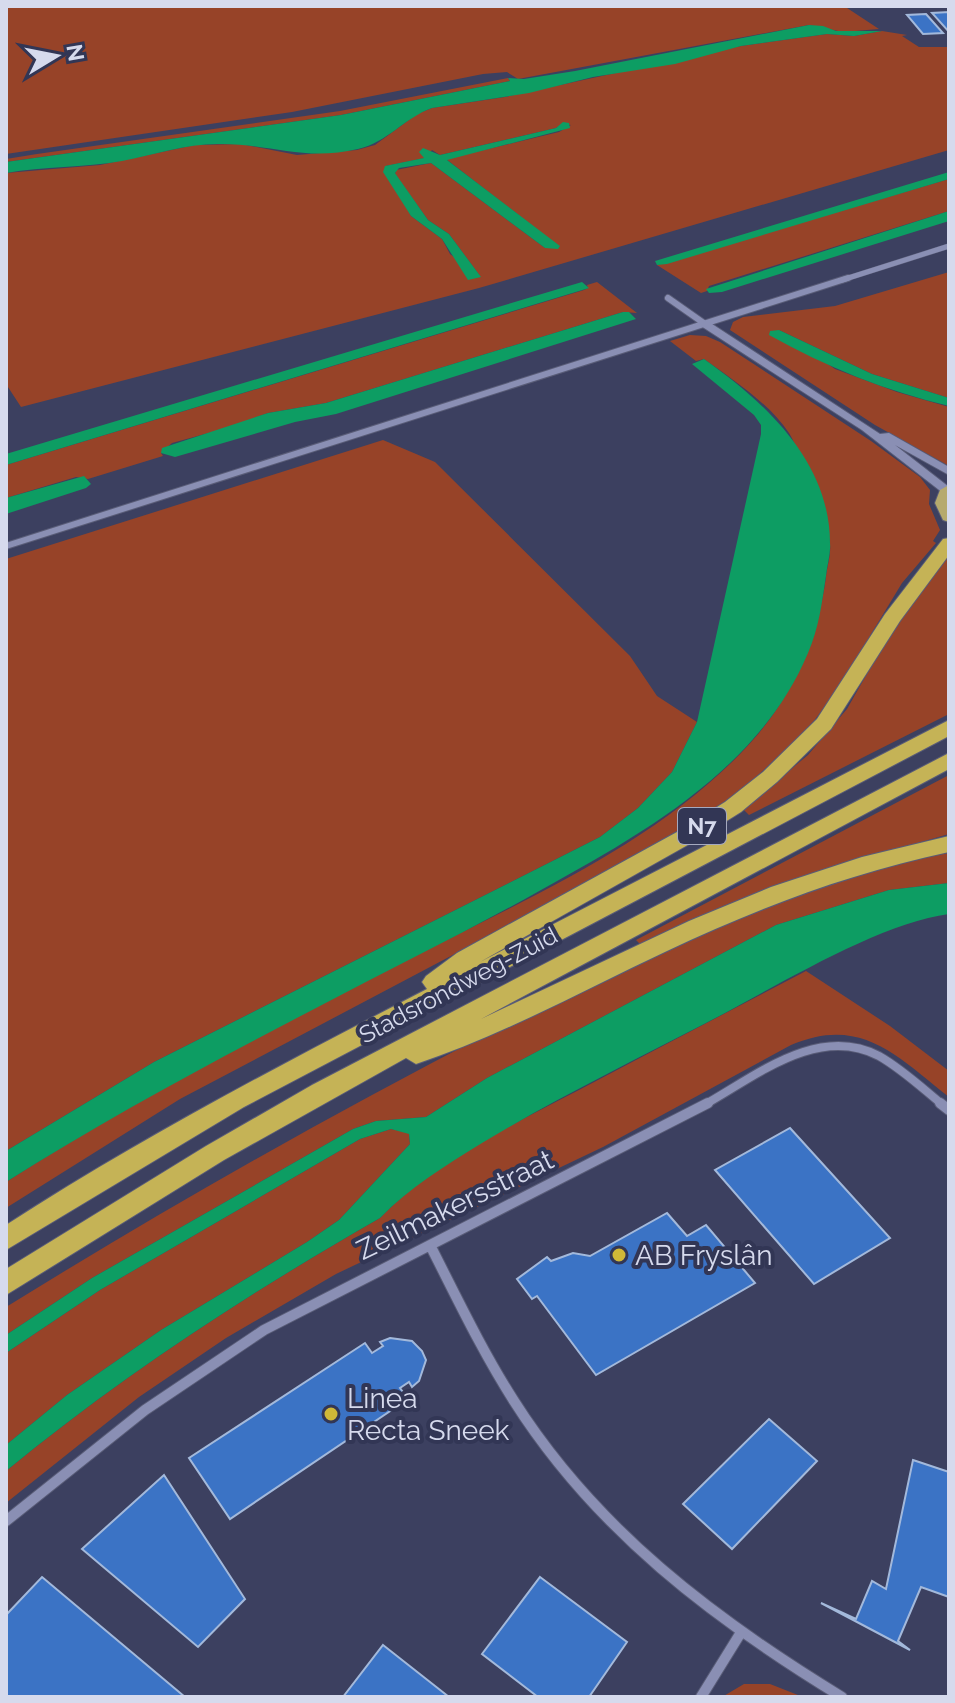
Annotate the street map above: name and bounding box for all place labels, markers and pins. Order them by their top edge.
place label: AB Fryslân [635,1239,773,1272]
marker: AB Fryslân [610,1246,628,1264]
place label: Linea Recta Sneek [347,1382,510,1447]
marker: Linea Recta Sneek [322,1405,340,1423]

